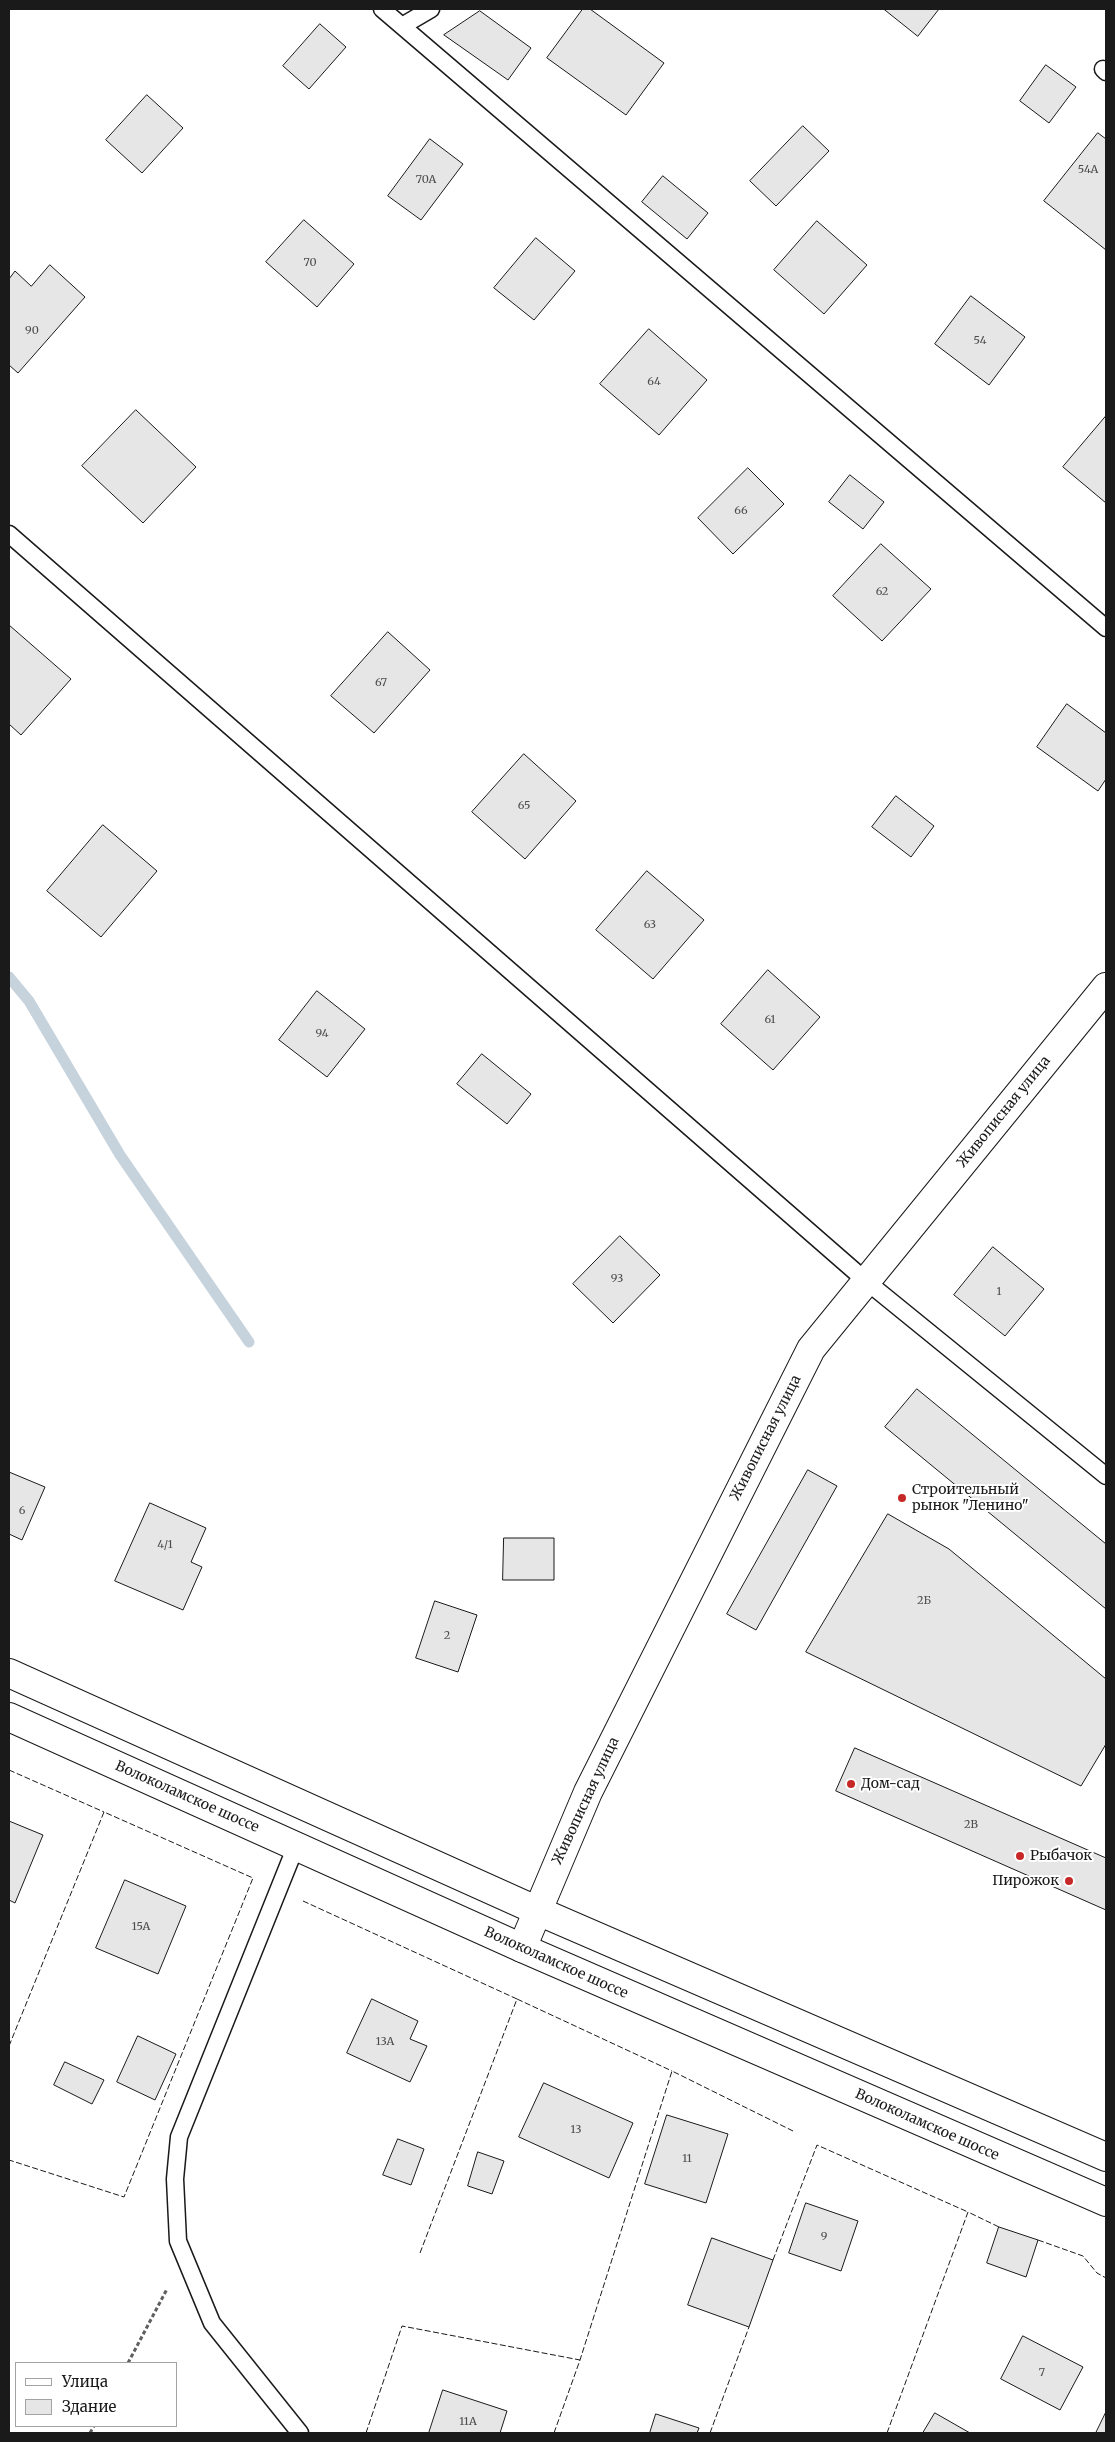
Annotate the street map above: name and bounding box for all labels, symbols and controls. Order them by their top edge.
house number: 54А [1078,163,1098,177]
house number: 70А [416,173,436,187]
house number: 70 [303,256,317,270]
house number: 90 [25,324,39,338]
house number: 54 [974,334,986,348]
house number: 64 [647,375,661,389]
house number: 66 [734,504,748,518]
house number: 62 [876,585,888,599]
house number: 67 [375,676,387,690]
house number: 65 [518,799,530,813]
house number: 63 [644,918,656,932]
house number: 61 [765,1013,775,1027]
house number: 94 [315,1027,329,1041]
street label: Живописная улица [954,1053,1054,1171]
house number: 93 [611,1272,623,1286]
house number: 1 [997,1285,1001,1299]
street label: Живописная улица [727,1372,805,1504]
place label: Строительный рынок "Ленино" [912,1482,1029,1514]
marker: Строительный рынок "Ленино" [896,1492,908,1504]
house number: 6 [19,1504,25,1518]
house number: 4/1 [157,1538,173,1552]
house number: 2Б [917,1594,931,1608]
house number: 2 [444,1629,450,1643]
street label: Живописная улица [549,1735,623,1867]
street label: Волоколамское шоссе [112,1758,262,1836]
place label: Дом-сад [861,1776,920,1792]
marker: Дом-сад [845,1778,857,1790]
house number: 2В [964,1818,978,1832]
place label: Рыбачок [1030,1848,1092,1864]
marker: Рыбачок [1014,1850,1026,1862]
place label: Пирожок [992,1873,1059,1889]
marker: Пирожок [1063,1875,1075,1887]
house number: 15А [132,1920,150,1934]
street label: Волоколамское шоссе [481,1924,631,2002]
house number: 13А [376,2035,394,2049]
street label: Волоколамское шоссе [852,2086,1002,2164]
house number: 13 [571,2123,581,2137]
house number: 11 [682,2152,692,2166]
house number: 9 [821,2230,827,2244]
legend [15,2362,178,2427]
house number: 7 [1039,2366,1045,2380]
text: Улица [62,2372,108,2391]
text: Здание [62,2397,116,2416]
house number: 11А [459,2415,477,2429]

